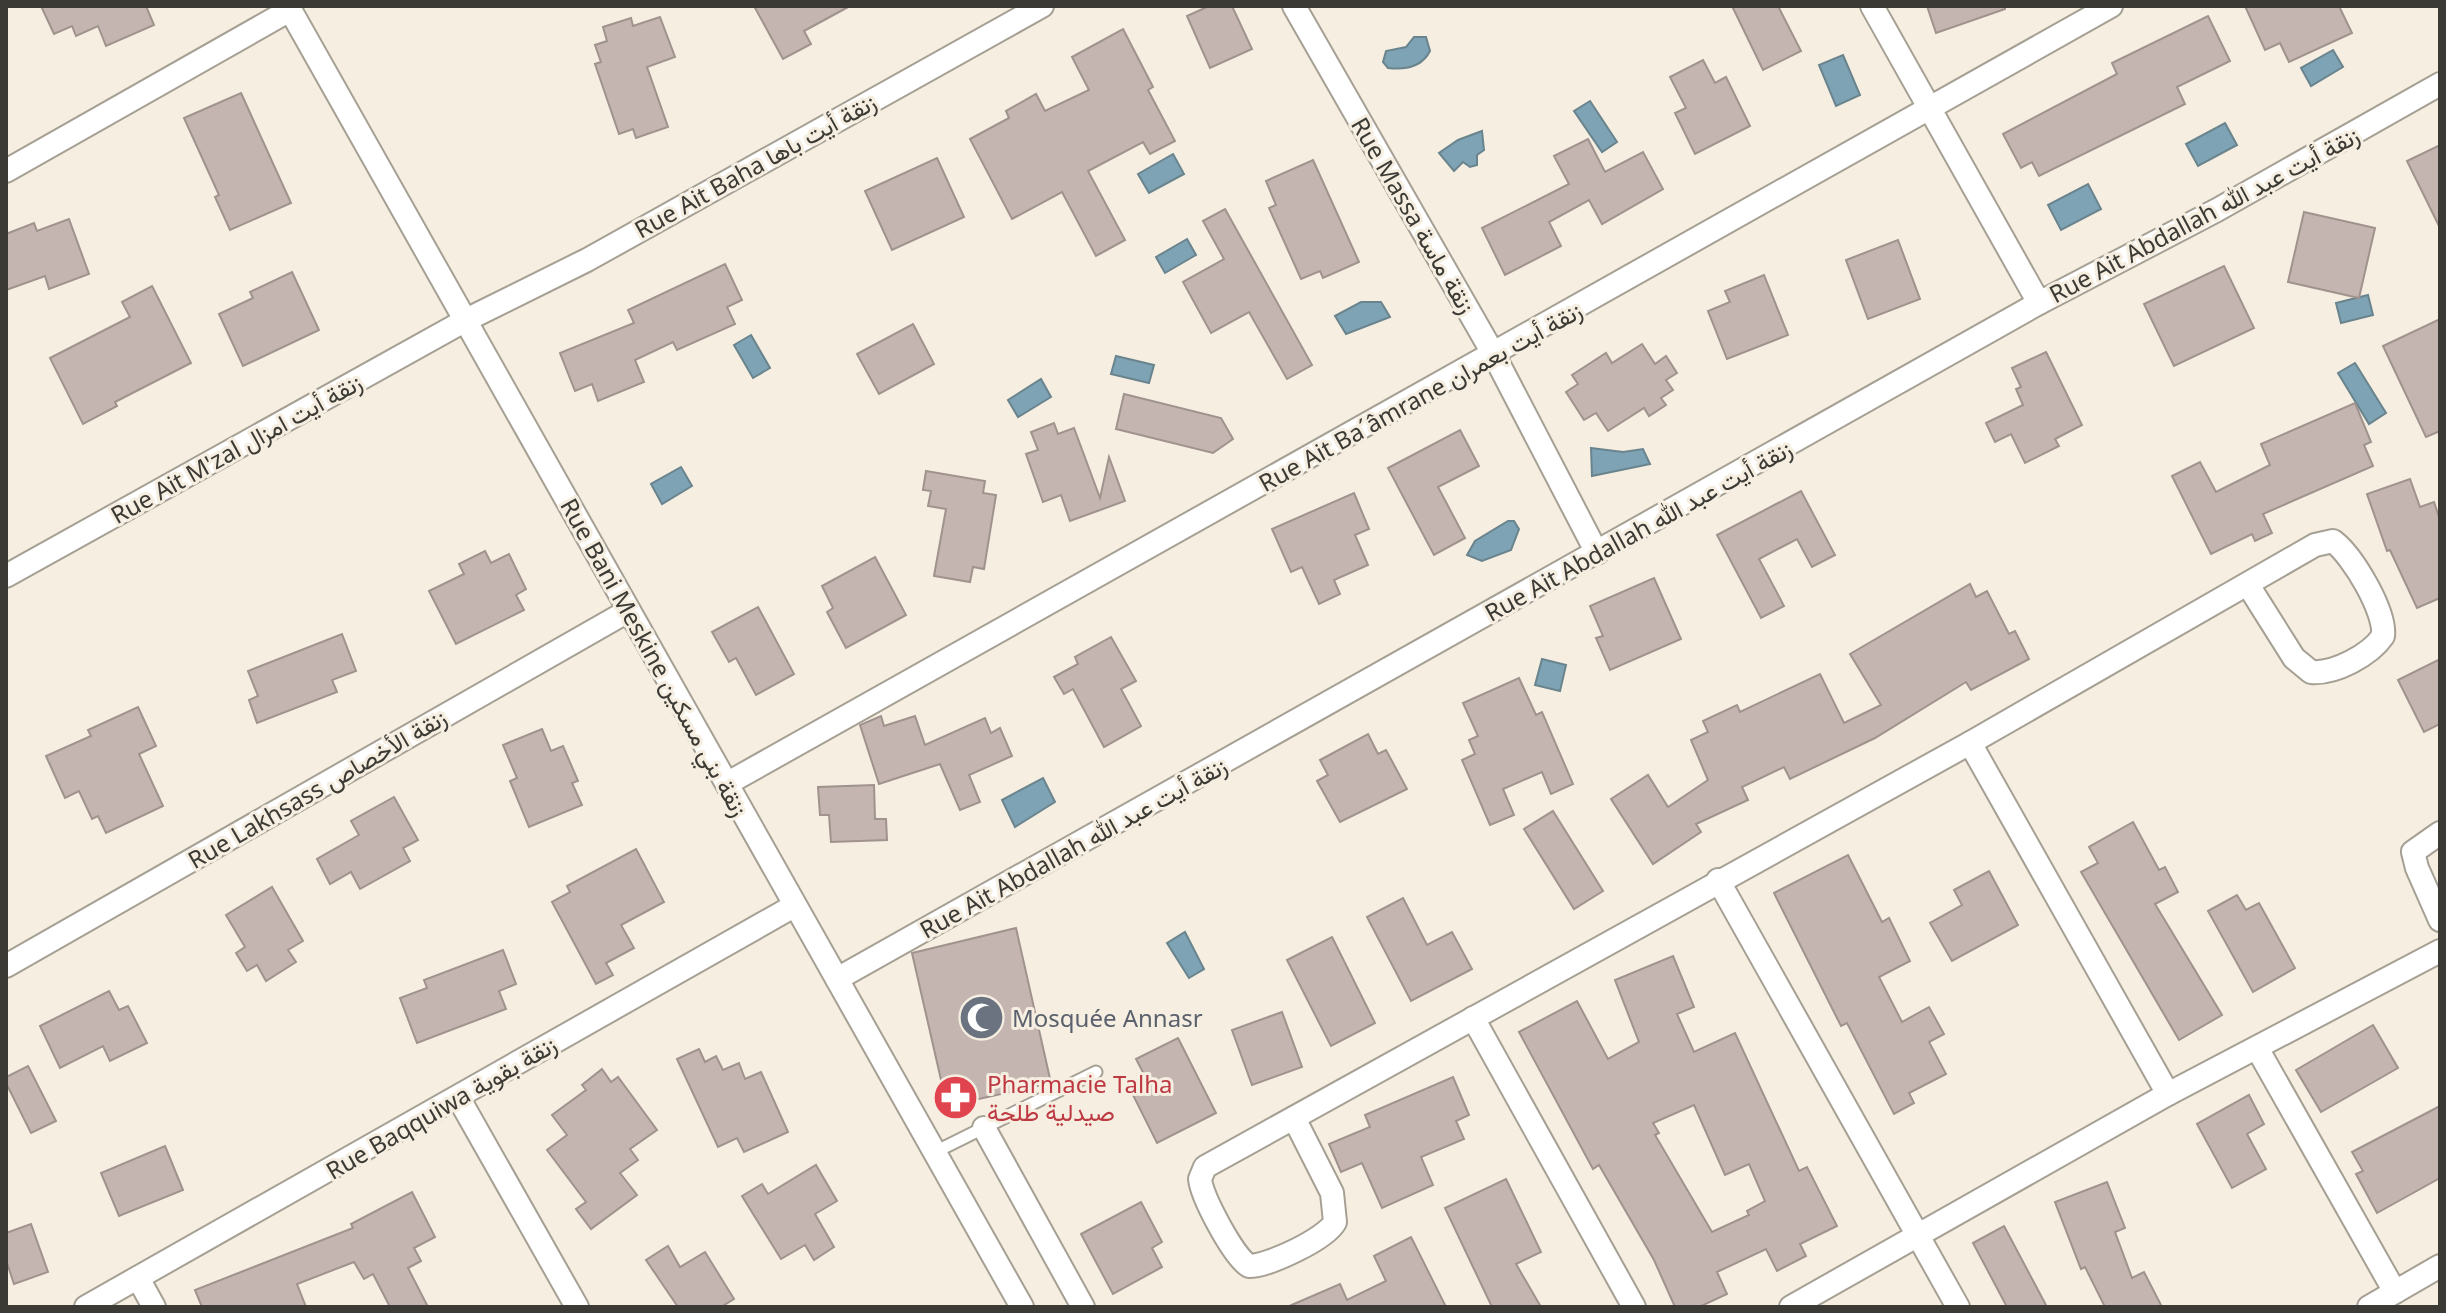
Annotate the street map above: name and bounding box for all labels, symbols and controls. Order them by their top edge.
street label: Rue Ait Baha زنقة أيت باها [628,85,882,245]
street label: Rue Massa زنقة ماسة [1344,111,1484,319]
street label: Rue Ait Abdallah زنقة أيت عبد الله [2043,118,2365,310]
street label: Rue Ait Ba´âmrane زنقة أيت بعمران [1252,293,1588,499]
street label: Rue Ait M'zal زنقة أيت امزال [104,365,368,531]
street label: Rue Ait Abdallah زنقة أيت عبد الله [1478,431,1798,629]
street label: Rue Bani Meskine زنقة بني مسكين [550,492,757,824]
street label: Rue Lakhsass زنقة الأخصاص [182,700,452,876]
street label: Rue Ait Abdallah زنقة أيت عبد الله [913,748,1233,946]
mosque icon: Mosquée Annasr [957,993,1005,1041]
place label: Mosquée Annasr [1012,1001,1203,1034]
street label: Rue Baqquiwa زنقة بقوية [320,1027,562,1187]
place label: Pharmacie Talha صيدلية طلحة [987,1067,1173,1128]
pharmacy icon: Pharmacie Talha صيدلية طلحة [932,1073,980,1121]

